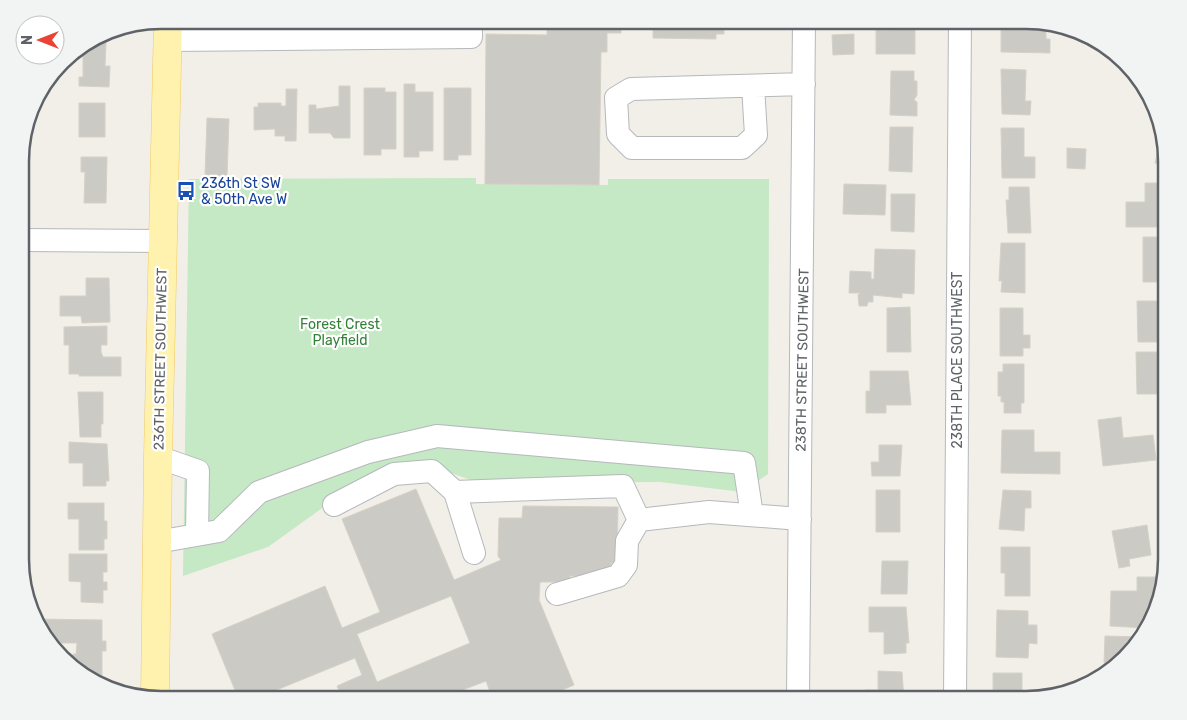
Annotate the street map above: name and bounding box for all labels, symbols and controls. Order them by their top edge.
north arrow [15,15,65,65]
text: N [19,35,36,45]
place label: 236th St SW & 50th Ave W [201,175,287,208]
bus stop icon: 236th St SW & 50th Ave W [175,180,197,202]
street label: 236TH STREET SOUTHWEST [150,268,171,450]
street label: 238TH STREET SOUTHWEST [792,268,813,452]
street label: 238TH PLACE SOUTHWEST [949,272,966,448]
park label: Forest Crest Playfield [300,316,381,349]

